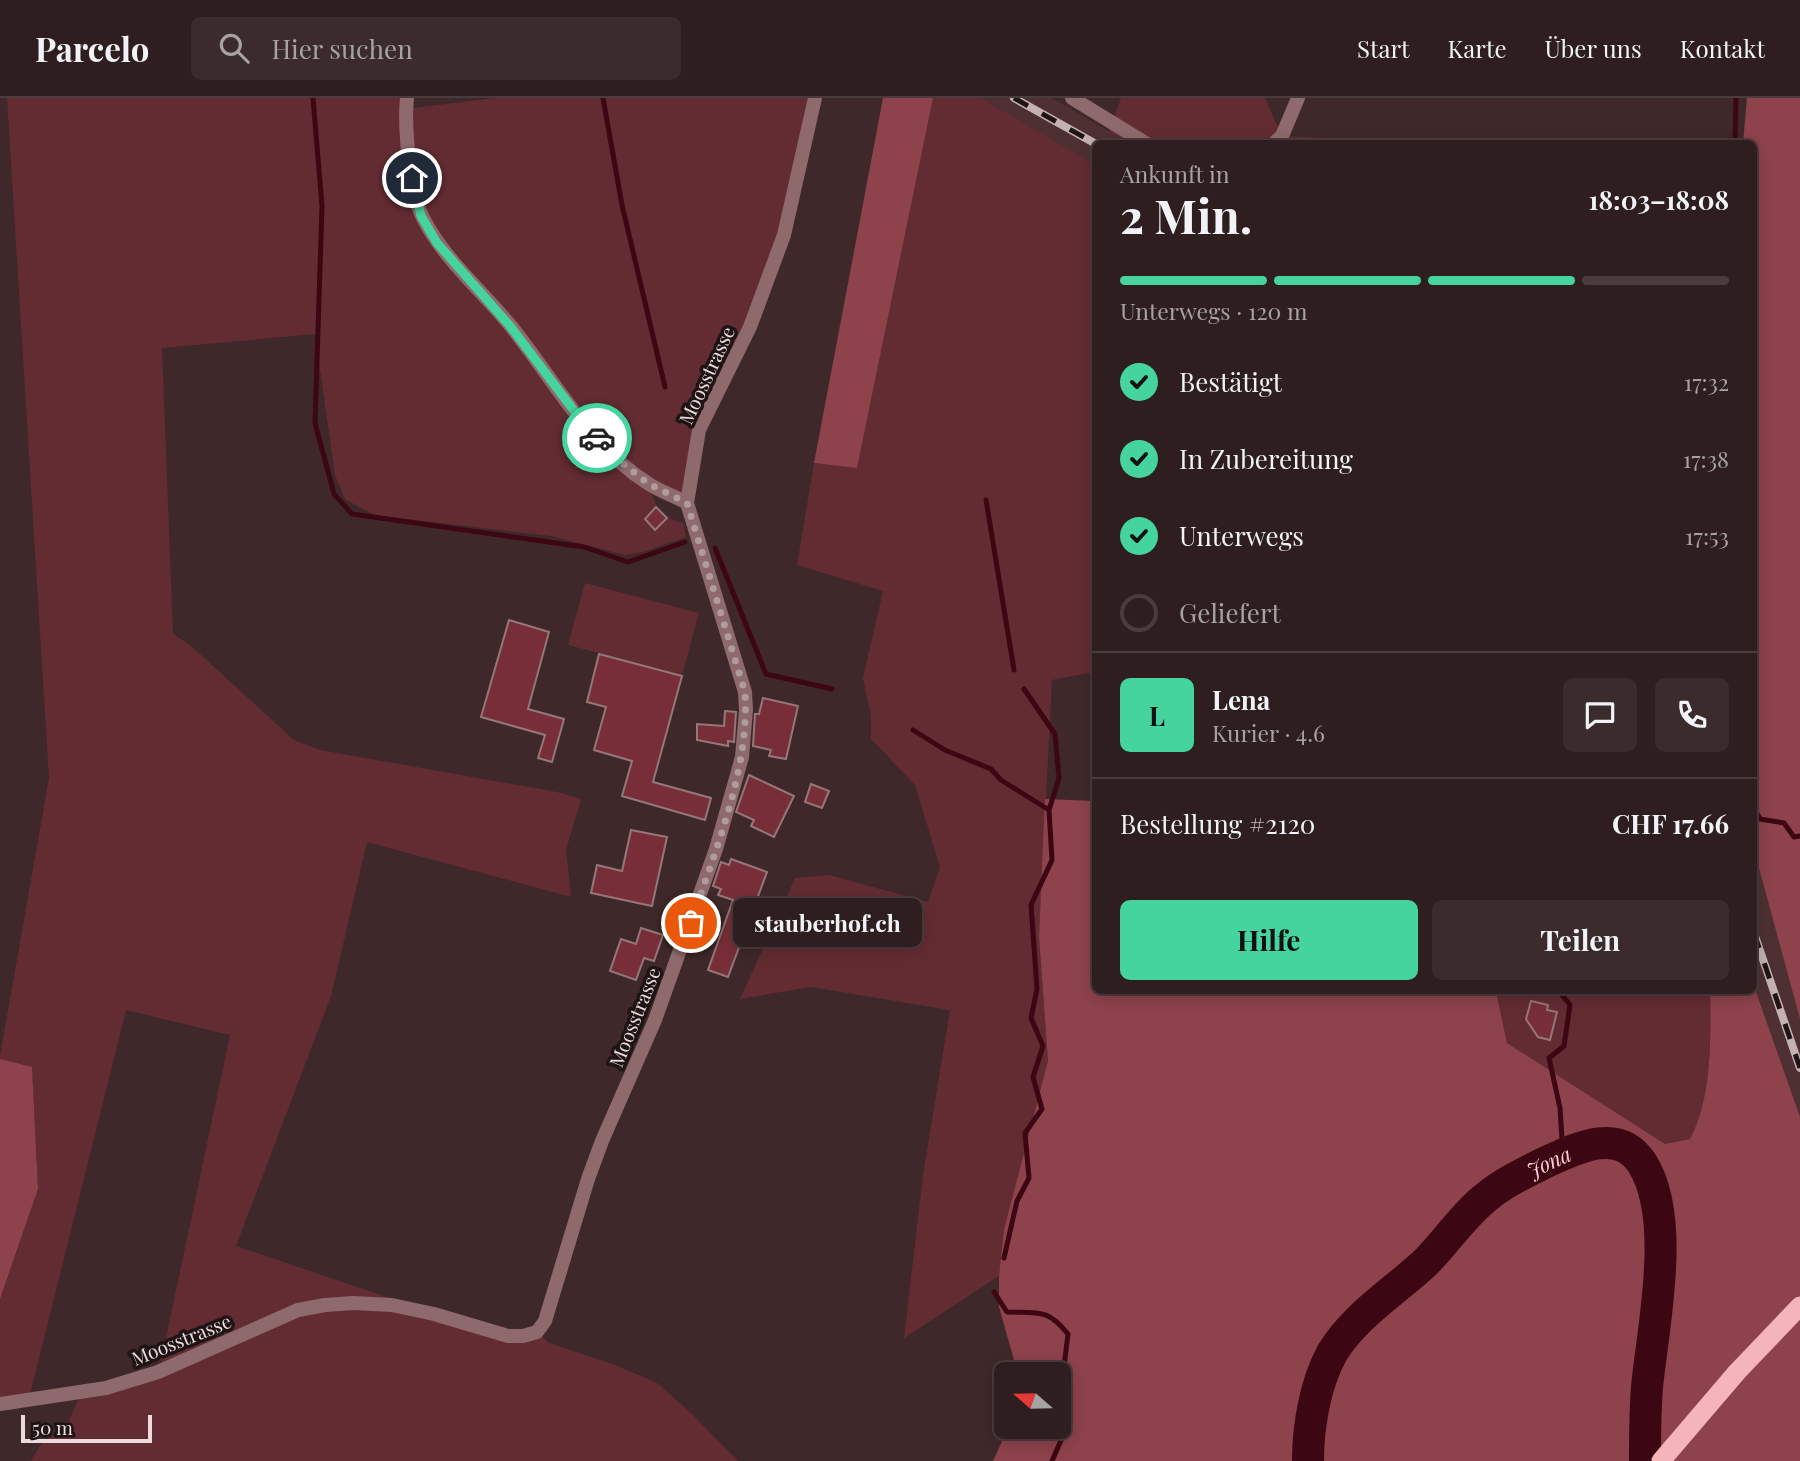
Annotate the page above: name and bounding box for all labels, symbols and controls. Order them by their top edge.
search box [191,17,681,80]
text: Parcelo [35,26,149,70]
icon: search [215,29,253,67]
text: Hier suchen [271,31,413,66]
text: Start [1357,32,1410,64]
text: Karte [1448,32,1507,64]
text: Über uns [1545,32,1642,64]
text: Kontakt [1680,32,1765,64]
pin [382,148,442,208]
text: Ankunft in [1120,158,1230,189]
icon: home [393,159,431,197]
text: 18:03–18:08 [1589,182,1729,217]
text: 2 Min. [1120,184,1252,246]
text: Unterwegs · 120 m [1120,295,1308,326]
street label: Moosstrasse [672,322,740,428]
icon: check [1120,363,1158,401]
text: Bestätigt [1179,364,1282,399]
text: 17:32 [1684,366,1729,397]
courier [562,403,632,473]
icon: car [578,419,616,457]
icon: check [1120,440,1158,478]
text: In Zubereitung [1179,441,1353,476]
text: 17:38 [1683,443,1729,474]
icon: check [1120,517,1158,555]
text: Unterwegs [1179,518,1304,553]
text: 17:53 [1685,520,1729,551]
text: Geliefert [1179,595,1281,630]
button: chat [1563,678,1637,752]
button: phone [1655,678,1729,752]
text: Lena [1212,682,1270,717]
text: L [1149,698,1165,733]
text: Kurier · 4.6 [1212,717,1325,748]
text: Bestellung #2120 [1120,806,1315,841]
text: CHF 17.66 [1612,806,1729,841]
pin [661,893,721,953]
callout: stauberhof.ch [733,898,922,948]
button: Hilfe [1120,900,1418,980]
button: Teilen [1432,900,1729,980]
icon: bag [672,904,710,942]
text: stauberhof.ch [754,907,901,938]
street label: Moosstrasse [602,963,666,1071]
water label: Jona [1522,1139,1575,1184]
street label: Moosstrasse [127,1307,235,1371]
north arrow [994,1362,1071,1438]
map controls [994,1362,1071,1439]
scale bar [21,1412,152,1444]
text: 50 m [32,1414,73,1440]

